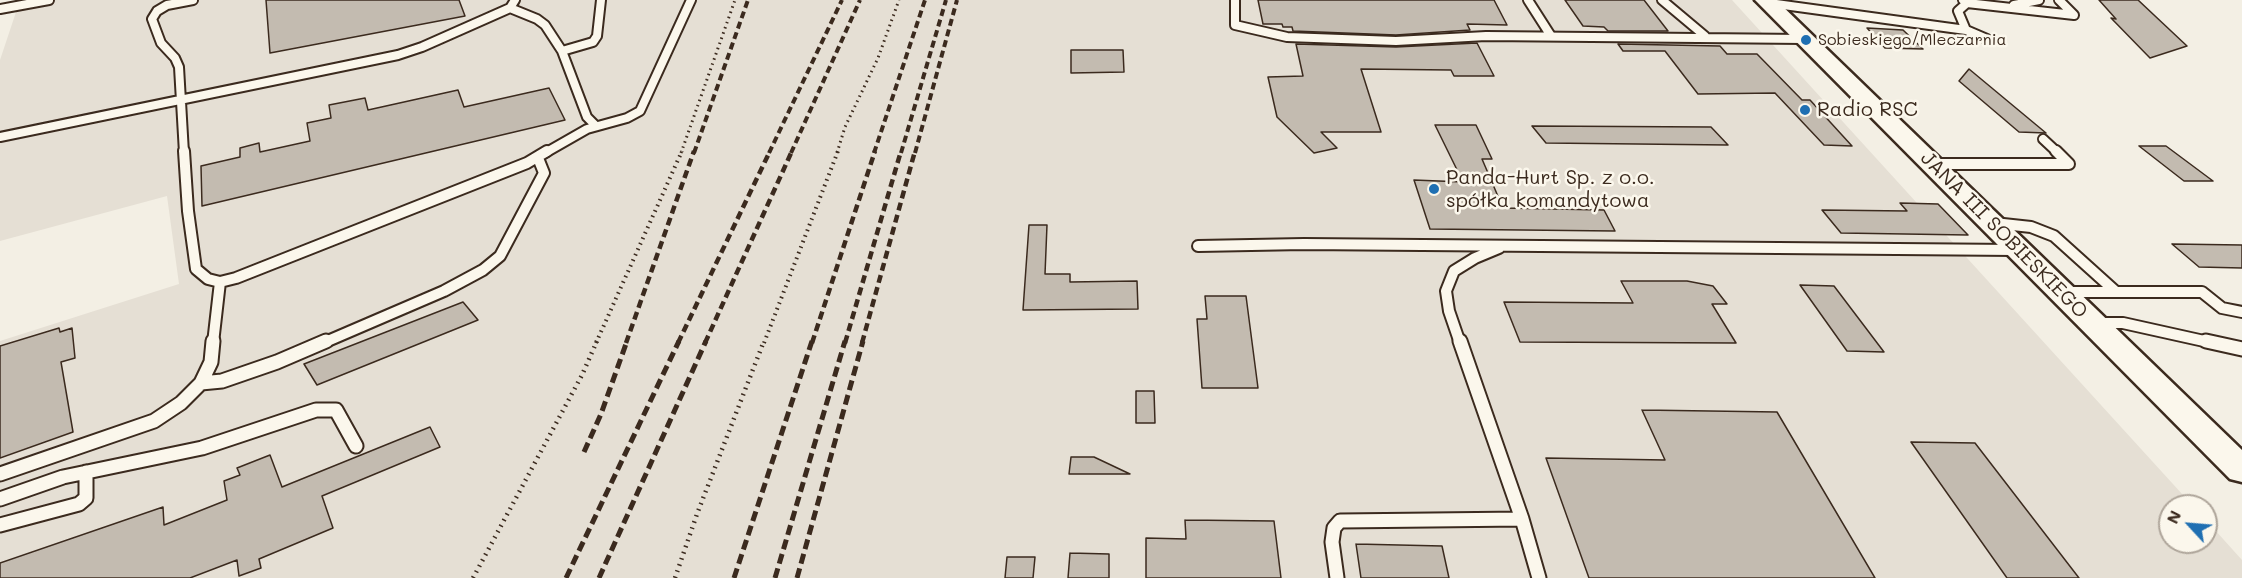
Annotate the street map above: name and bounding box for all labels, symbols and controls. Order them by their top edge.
place label: Sobieskiego/Mleczarnia [1818,30,2006,50]
marker: Sobieskiego/Mleczarnia [1799,33,1813,47]
place label: Radio RSC [1817,98,1918,122]
marker: Radio RSC [1798,103,1812,117]
street label: JANA III SOBIESKIEGO [1915,146,2093,324]
place label: Panda-Hurt Sp. z o.o. spółka komandytowa [1446,166,1655,213]
marker: Panda-Hurt Sp. z o.o. spółka komandytowa [1427,182,1441,196]
north arrow [2158,494,2218,554]
text: N [2161,507,2185,527]

